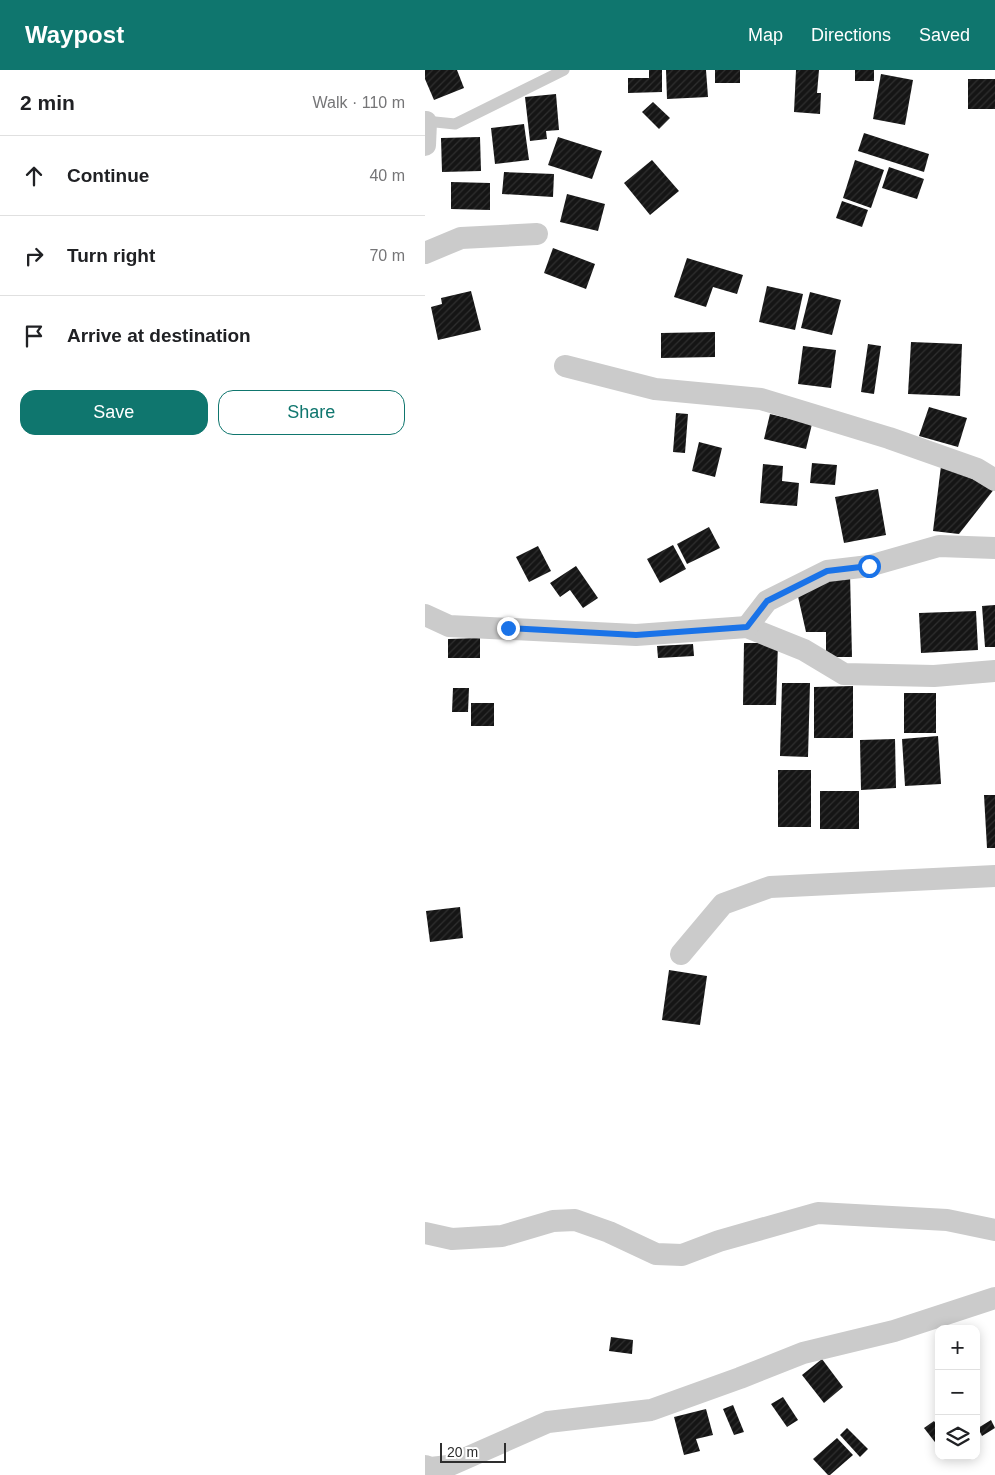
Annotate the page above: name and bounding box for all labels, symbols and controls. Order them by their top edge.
text: Waypost [25,21,124,48]
text: Map [748,25,783,45]
text: Directions [811,25,891,45]
text: Saved [919,25,970,45]
text: 2 min [20,91,75,114]
text: Walk · 110 m [313,94,405,111]
icon: ahead [20,162,48,190]
text: Continue [67,165,149,186]
text: 40 m [369,167,405,184]
icon: right [20,242,48,270]
text: Turn right [67,245,155,266]
text: 70 m [369,247,405,264]
icon: arrive [20,322,48,350]
text: Arrive at destination [67,325,251,346]
button: Save [20,390,208,435]
button: Share [218,390,405,435]
route start [858,555,881,578]
route end [497,617,520,640]
map controls [935,1325,980,1460]
button: + [935,1325,980,1370]
button: − [935,1370,980,1415]
button: layers [935,1415,980,1460]
scale bar [440,1440,506,1463]
text: 20 m [447,1444,478,1460]

